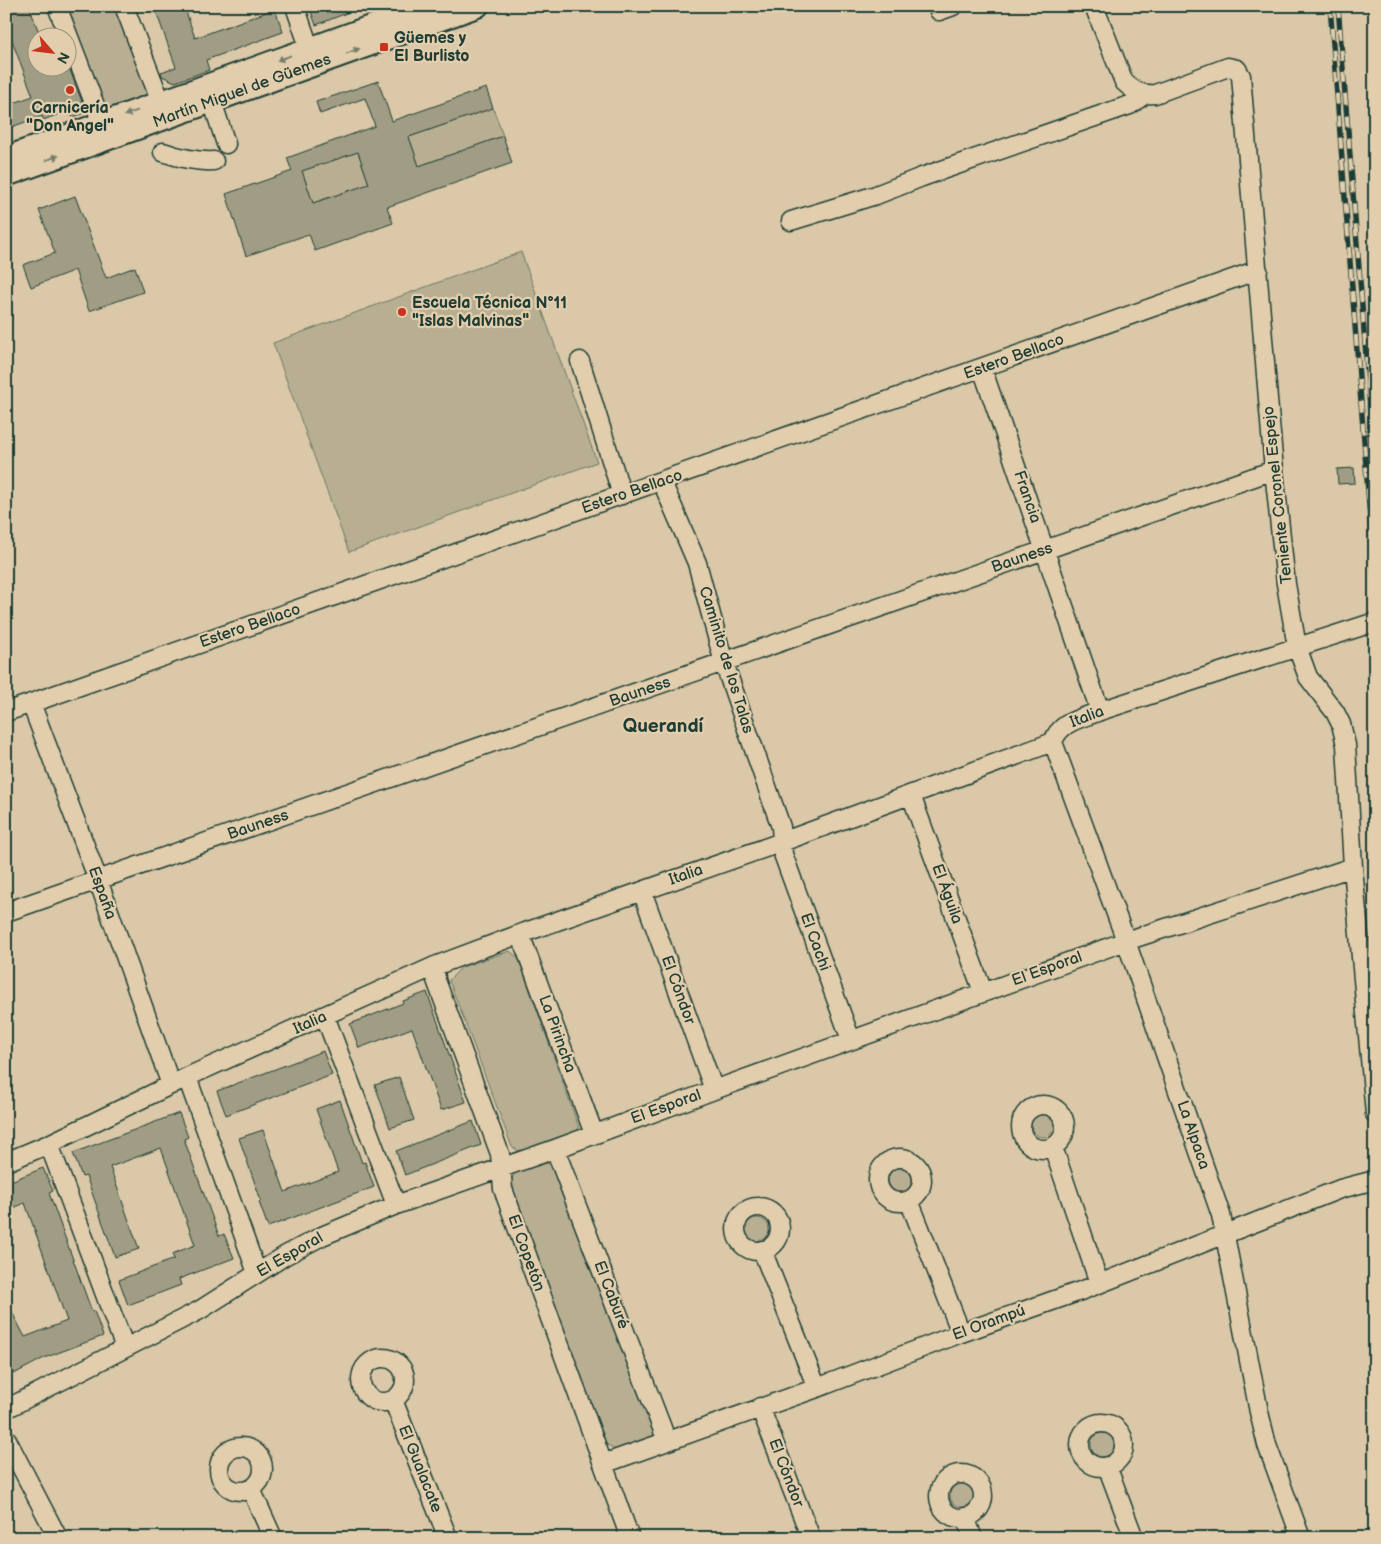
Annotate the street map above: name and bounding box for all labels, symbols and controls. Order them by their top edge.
north arrow [28,28,78,78]
place label: Güemes y El Burlisto [394,29,469,66]
marker: Güemes y El Burlisto [378,41,390,53]
one-way arrow [346,47,361,54]
text: N [53,49,73,67]
street label: Martín Miguel de Güemes [150,50,334,132]
one-way arrow [276,54,291,62]
marker: Carnicería "Don Angel" [64,84,76,96]
place label: Carnicería "Don Angel" [26,99,114,136]
one-way arrow [123,109,138,117]
one-way arrow [45,154,60,162]
place label: Escuela Técnica N°11 "Islas Malvinas" [412,294,567,331]
marker: Escuela Técnica N°11 "Islas Malvinas" [396,306,408,318]
street label: Estero Bellaco [961,330,1067,384]
street label: Teniente Coronel Espejo [1259,405,1297,585]
street label: Estero Bellaco [579,466,685,518]
street label: Francia [1009,468,1045,526]
street label: Bauness [989,539,1055,577]
street label: Caminito de los Talas [695,584,757,736]
street label: Estero Bellaco [197,600,303,652]
street label: Bauness [607,673,673,711]
street label: Italia [1067,702,1107,732]
district label: Querandí [623,715,703,738]
street label: Bauness [225,806,291,844]
street label: Italia [666,860,706,890]
street label: El Águila [927,861,968,927]
street label: España [84,864,120,922]
street label: El Cachi [796,911,834,973]
street label: El Esporal [1009,948,1085,990]
street label: El Cóndor [657,953,699,1027]
street label: La Pirincha [534,993,580,1075]
street label: Italia [290,1007,330,1039]
street label: El Esporal [628,1086,704,1128]
street label: La Alpaca [1172,1098,1214,1172]
street label: El Copetón [503,1212,549,1294]
street label: El Esporal [253,1228,327,1282]
street label: El Caburé [589,1258,633,1332]
street label: El Orampú [950,1301,1028,1345]
street label: El Gualacate [394,1423,446,1516]
street label: El Cóndor [764,1436,808,1510]

